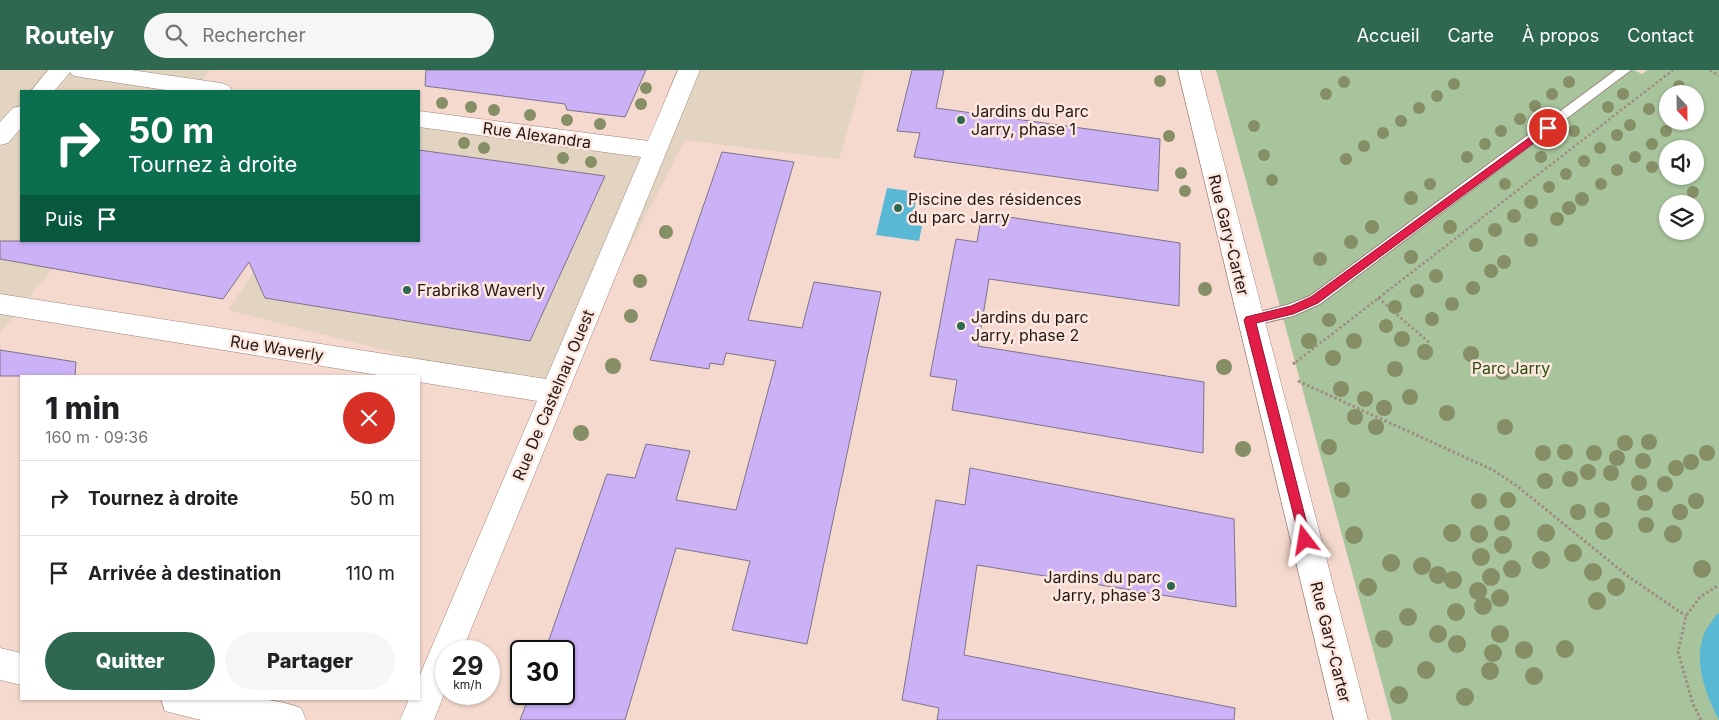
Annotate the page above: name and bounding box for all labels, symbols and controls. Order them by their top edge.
search box [144,13,494,58]
text: Routely [25,21,114,50]
icon: search [162,21,190,49]
text: Rechercher [202,24,306,47]
text: Accueil [1357,25,1420,46]
text: Carte [1448,25,1494,46]
text: À propos [1522,25,1599,46]
text: Contact [1627,25,1694,46]
north arrow [1659,85,1704,130]
map controls [1659,85,1704,240]
place label: Jardins du Parc Jarry, phase 1 [971,101,1089,139]
pin [1527,107,1569,149]
text: 50 m [128,109,214,151]
icon: right [45,110,110,175]
marker: Jardins du Parc Jarry, phase 1 [955,114,967,126]
icon: arrive [1534,114,1562,142]
street label: Rue Alexandra [481,117,593,153]
button: sound [1659,140,1704,185]
text: Tournez à droite [128,151,297,177]
street label: Rue Gary-Carter [1204,172,1254,298]
place label: Piscine des résidences du parc Jarry [908,189,1082,227]
button: layers [1659,195,1704,240]
marker: Piscine des résidences du parc Jarry [892,202,904,214]
icon: arrive [93,205,121,233]
text: Puis [45,208,83,231]
place label: Frabrik8 Waverly [417,280,545,300]
marker: Frabrik8 Waverly [401,284,413,296]
street label: Rue De Castelnau Ouest [508,307,598,483]
place label: Jardins du parc Jarry, phase 2 [971,307,1089,345]
marker: Jardins du parc Jarry, phase 2 [955,320,967,332]
street label: Rue Waverly [229,331,325,365]
park label: Parc Jarry [1472,358,1550,378]
text: 1 min [45,390,120,426]
button: close [343,392,395,444]
text: 160 m · 09:36 [45,427,148,447]
icon: right [45,484,73,512]
text: Tournez à droite [88,487,238,510]
text: 50 m [349,487,395,510]
position arrow [1278,513,1330,565]
icon: arrive [45,559,73,587]
text: Arrivée à destination [88,562,281,585]
text: 110 m [346,562,395,585]
place label: Jardins du parc Jarry, phase 3 [1043,567,1161,605]
street label: Rue Gary-Carter [1306,579,1356,705]
marker: Jardins du parc Jarry, phase 3 [1165,580,1177,592]
button: Quitter [45,632,215,690]
button: Partager [225,632,395,690]
speed limit sign: 30 [510,640,575,705]
text: 29 [452,651,483,681]
text: km/h [453,677,482,692]

